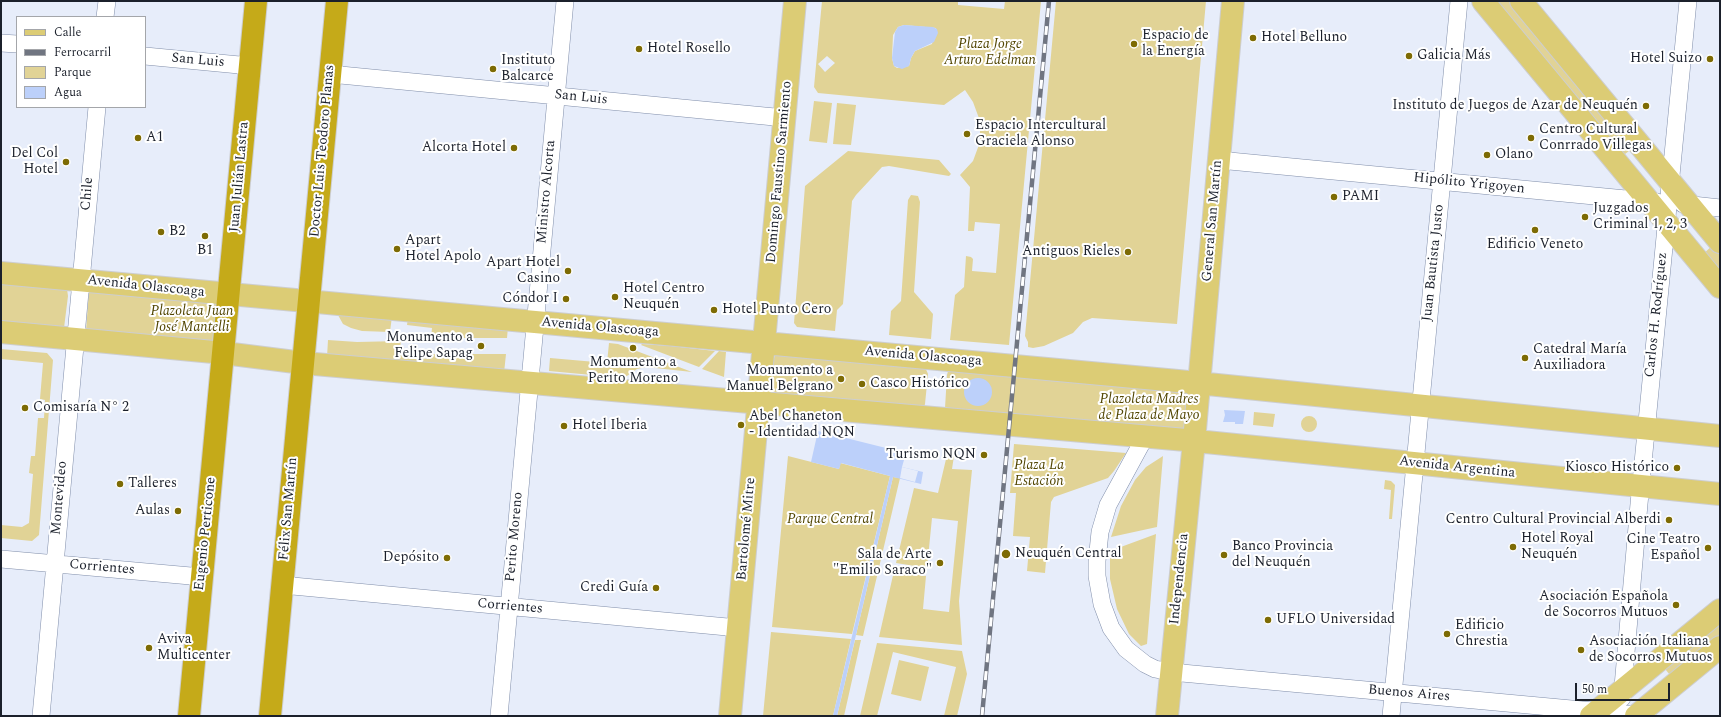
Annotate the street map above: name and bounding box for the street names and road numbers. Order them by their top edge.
street label: San Luis [171,50,225,72]
street label: Doctor Luis Teodoro Planas [307,64,339,238]
street label: Domingo Faustino Sarmiento [764,80,796,264]
street label: San Luis [554,87,608,109]
street label: Juan Julián Lastra [227,121,253,233]
street label: Ministro Alcorta [534,139,560,245]
street label: General San Martín [1199,159,1227,283]
street label: Hipólito Yrigoyen [1413,170,1525,198]
street label: Chile [78,177,98,211]
street label: Juan Bautista Justo [1419,204,1449,322]
street label: Carlos H. Rodríguez [1642,252,1672,378]
street label: Avenida Olascoaga [87,272,205,302]
street label: Avenida Olascoaga [541,314,659,342]
street label: Avenida Olascoaga [864,343,982,371]
street label: Avenida Argentina [1398,454,1516,482]
street label: Félix San Martín [276,457,302,561]
street label: Montevideo [48,460,72,536]
street label: Eugenio Perticone [192,476,220,592]
street label: Bartolomé Mitre [734,477,760,581]
street label: Perito Moreno [503,491,527,583]
street label: Independencia [1167,532,1193,626]
street label: Corrientes [68,557,136,579]
street label: Corrientes [476,596,544,618]
street label: Buenos Aires [1367,682,1451,706]

